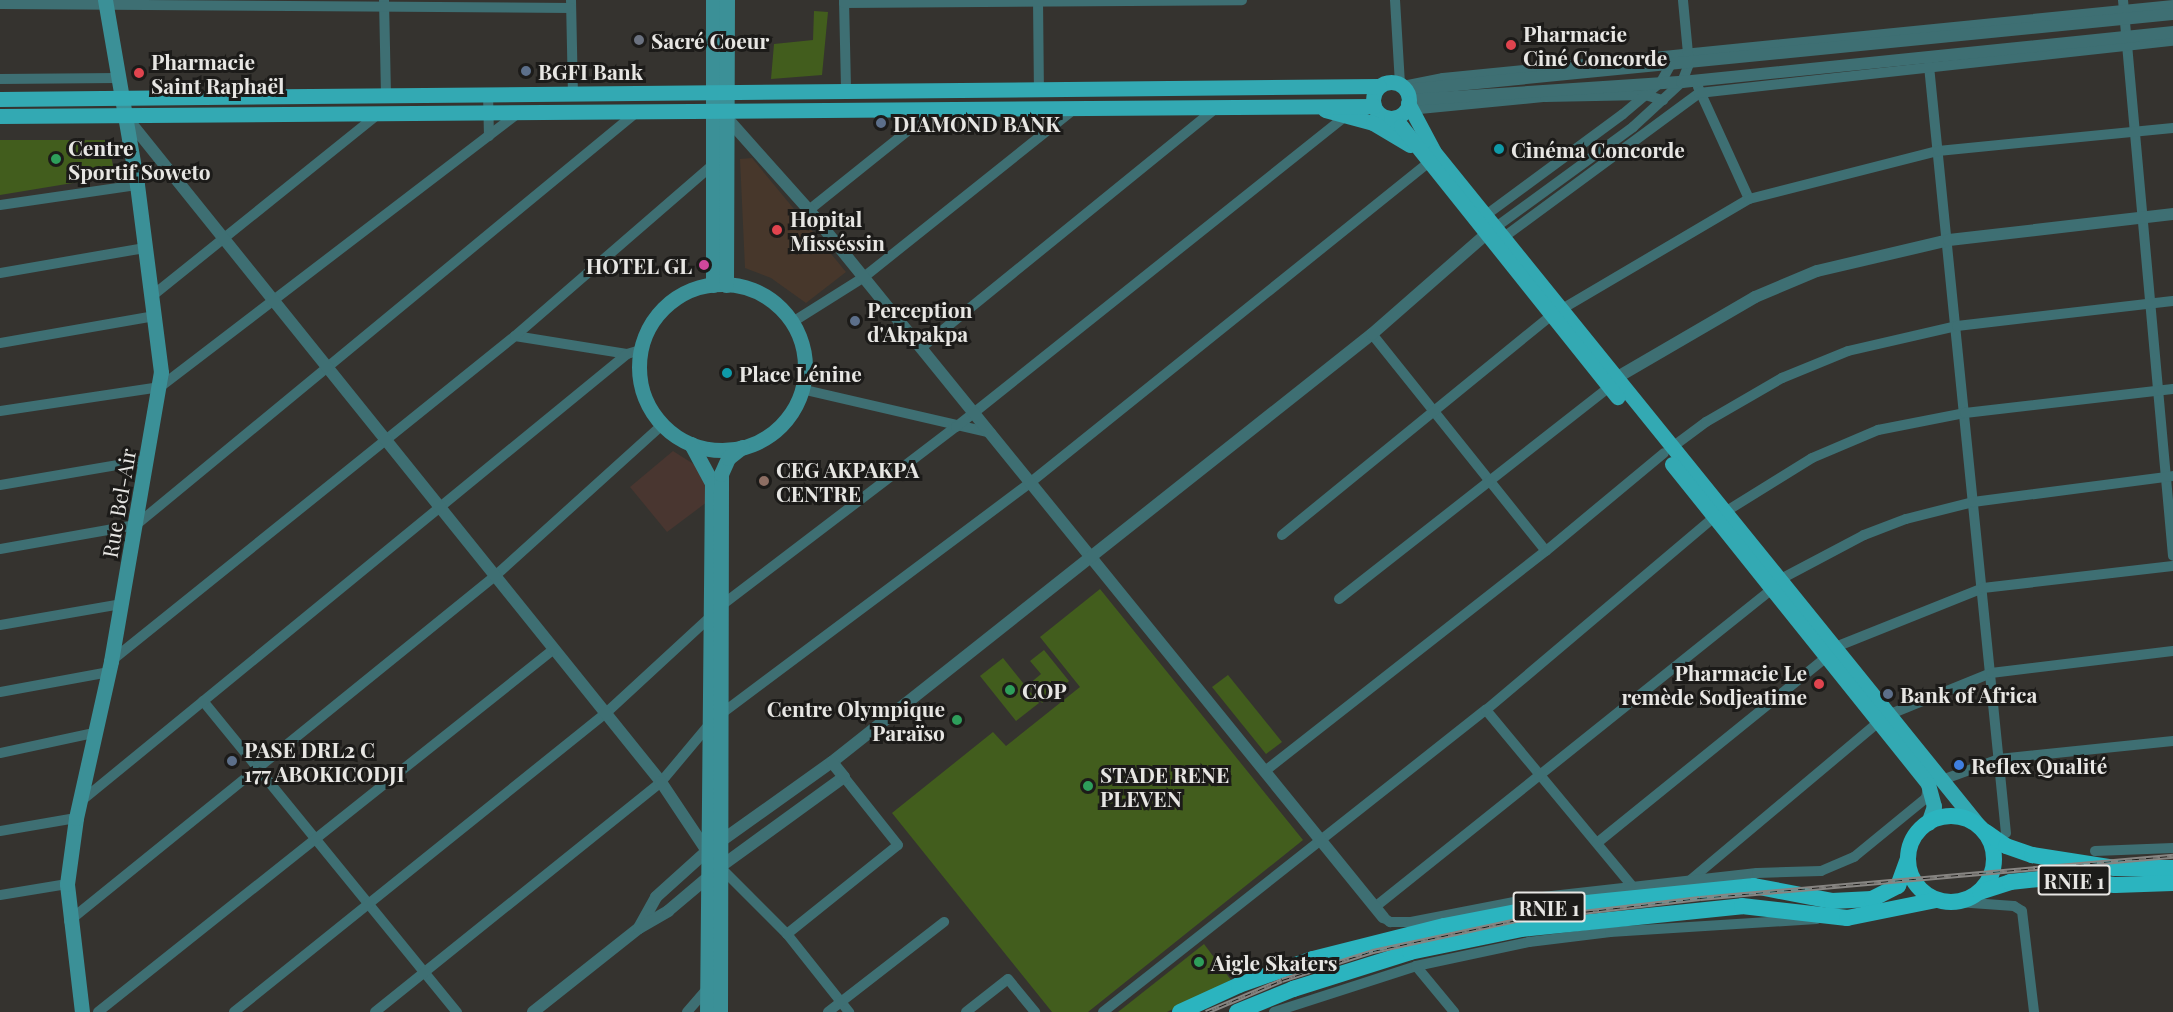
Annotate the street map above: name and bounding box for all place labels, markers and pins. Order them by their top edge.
place label: Pharmacie Ciné Concorde [1523,20,1667,70]
place label: Sacré Coeur [651,27,769,53]
marker: Sacré Coeur [632,33,646,47]
marker: Pharmacie Ciné Concorde [1504,38,1518,52]
place label: Pharmacie Saint Raphaël [151,48,285,98]
place label: BGFI Bank [538,58,643,84]
marker: BGFI Bank [519,64,533,78]
marker: Pharmacie Saint Raphaël [132,66,146,80]
place label: DIAMOND BANK [893,110,1060,136]
marker: DIAMOND BANK [874,116,888,130]
place label: Centre Sportif Soweto [68,134,211,184]
place label: Cinéma Concorde [1511,136,1685,162]
marker: Cinéma Concorde [1492,142,1506,156]
marker: Centre Sportif Soweto [49,152,63,166]
place label: Hopital Misséssin [790,205,885,255]
marker: Hopital Misséssin [768,221,786,239]
place label: HOTEL GL [585,252,692,278]
marker: HOTEL GL [697,258,711,272]
place label: Perception d'Akpakpa [867,296,972,346]
marker: Perception d'Akpakpa [848,314,862,328]
place label: Place Lénine [739,360,862,386]
marker: Place Lénine [720,366,734,380]
place label: CEG AKPAKPA CENTRE [776,456,920,506]
marker: CEG AKPAKPA CENTRE [757,474,771,488]
place label: Pharmacie Le remède Sodjeatime [1621,659,1807,709]
place label: COP [1022,677,1067,703]
marker: Pharmacie Le remède Sodjeatime [1812,677,1826,691]
place label: Bank of Africa [1900,681,2038,707]
marker: COP [1003,683,1017,697]
marker: Bank of Africa [1881,687,1895,701]
place label: Centre Olympique Paraïso [767,695,945,745]
marker: Centre Olympique Paraïso [950,713,964,727]
place label: PASE DRL2 C 177 ABOKICODJI [244,736,406,786]
place label: Reflex Qualité [1971,752,2108,778]
marker: PASE DRL2 C 177 ABOKICODJI [225,754,239,768]
marker: Reflex Qualité [1952,758,1966,772]
place label: STADE RENE PLEVEN [1100,761,1229,811]
marker: STADE RENE PLEVEN [1081,779,1095,793]
place label: Aigle Skaters [1211,949,1338,975]
marker: Aigle Skaters [1192,955,1206,969]

